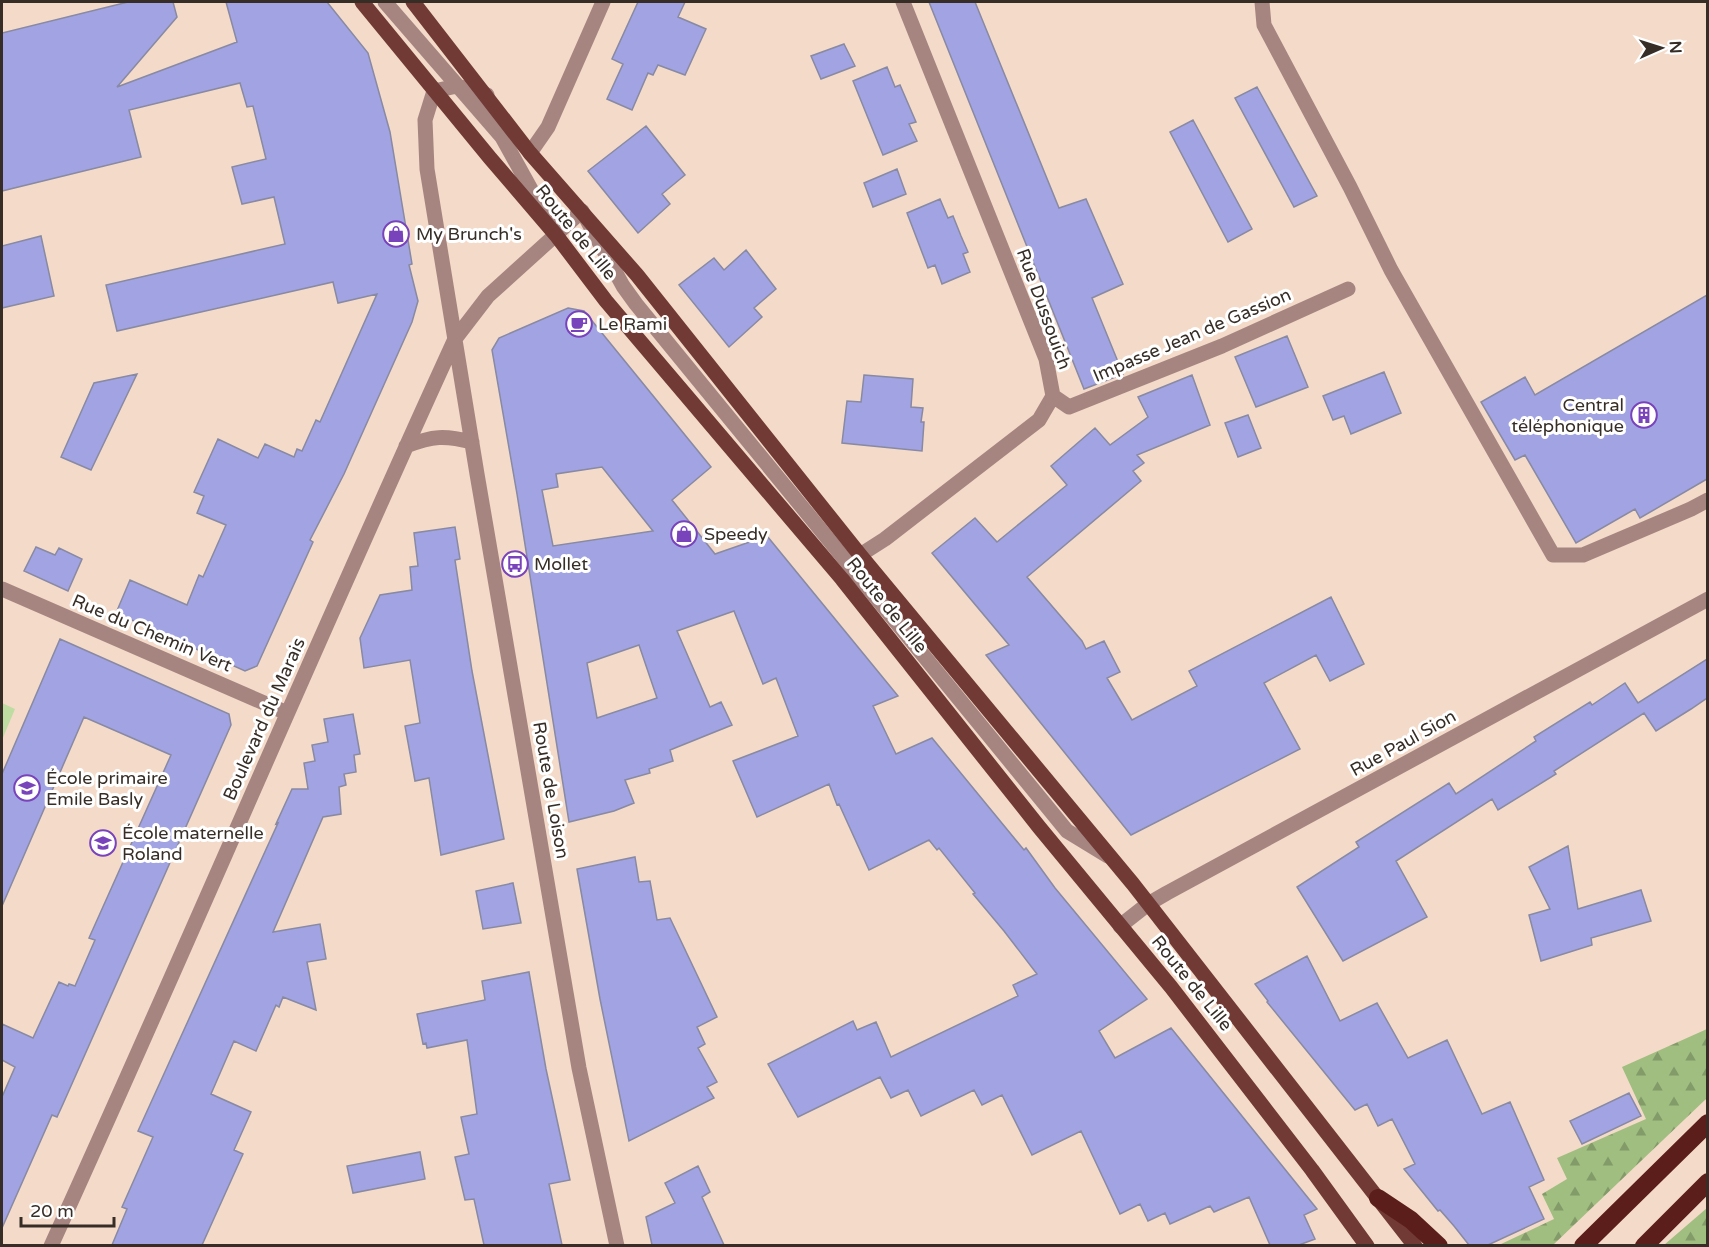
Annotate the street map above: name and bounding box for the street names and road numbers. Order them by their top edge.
street label: Route de Lille [531,180,621,284]
street label: Rue Dussouich [1012,245,1076,373]
street label: Impasse Jean de Gassion [1090,283,1294,387]
street label: Route de Lille [842,553,932,657]
street label: Rue du Chemin Vert [69,589,235,677]
street label: Boulevard du Marais [218,634,310,804]
street label: Rue Paul Sion [1346,705,1460,781]
street label: Route de Loison [528,720,574,860]
street label: Route de Lille [1147,931,1237,1035]

